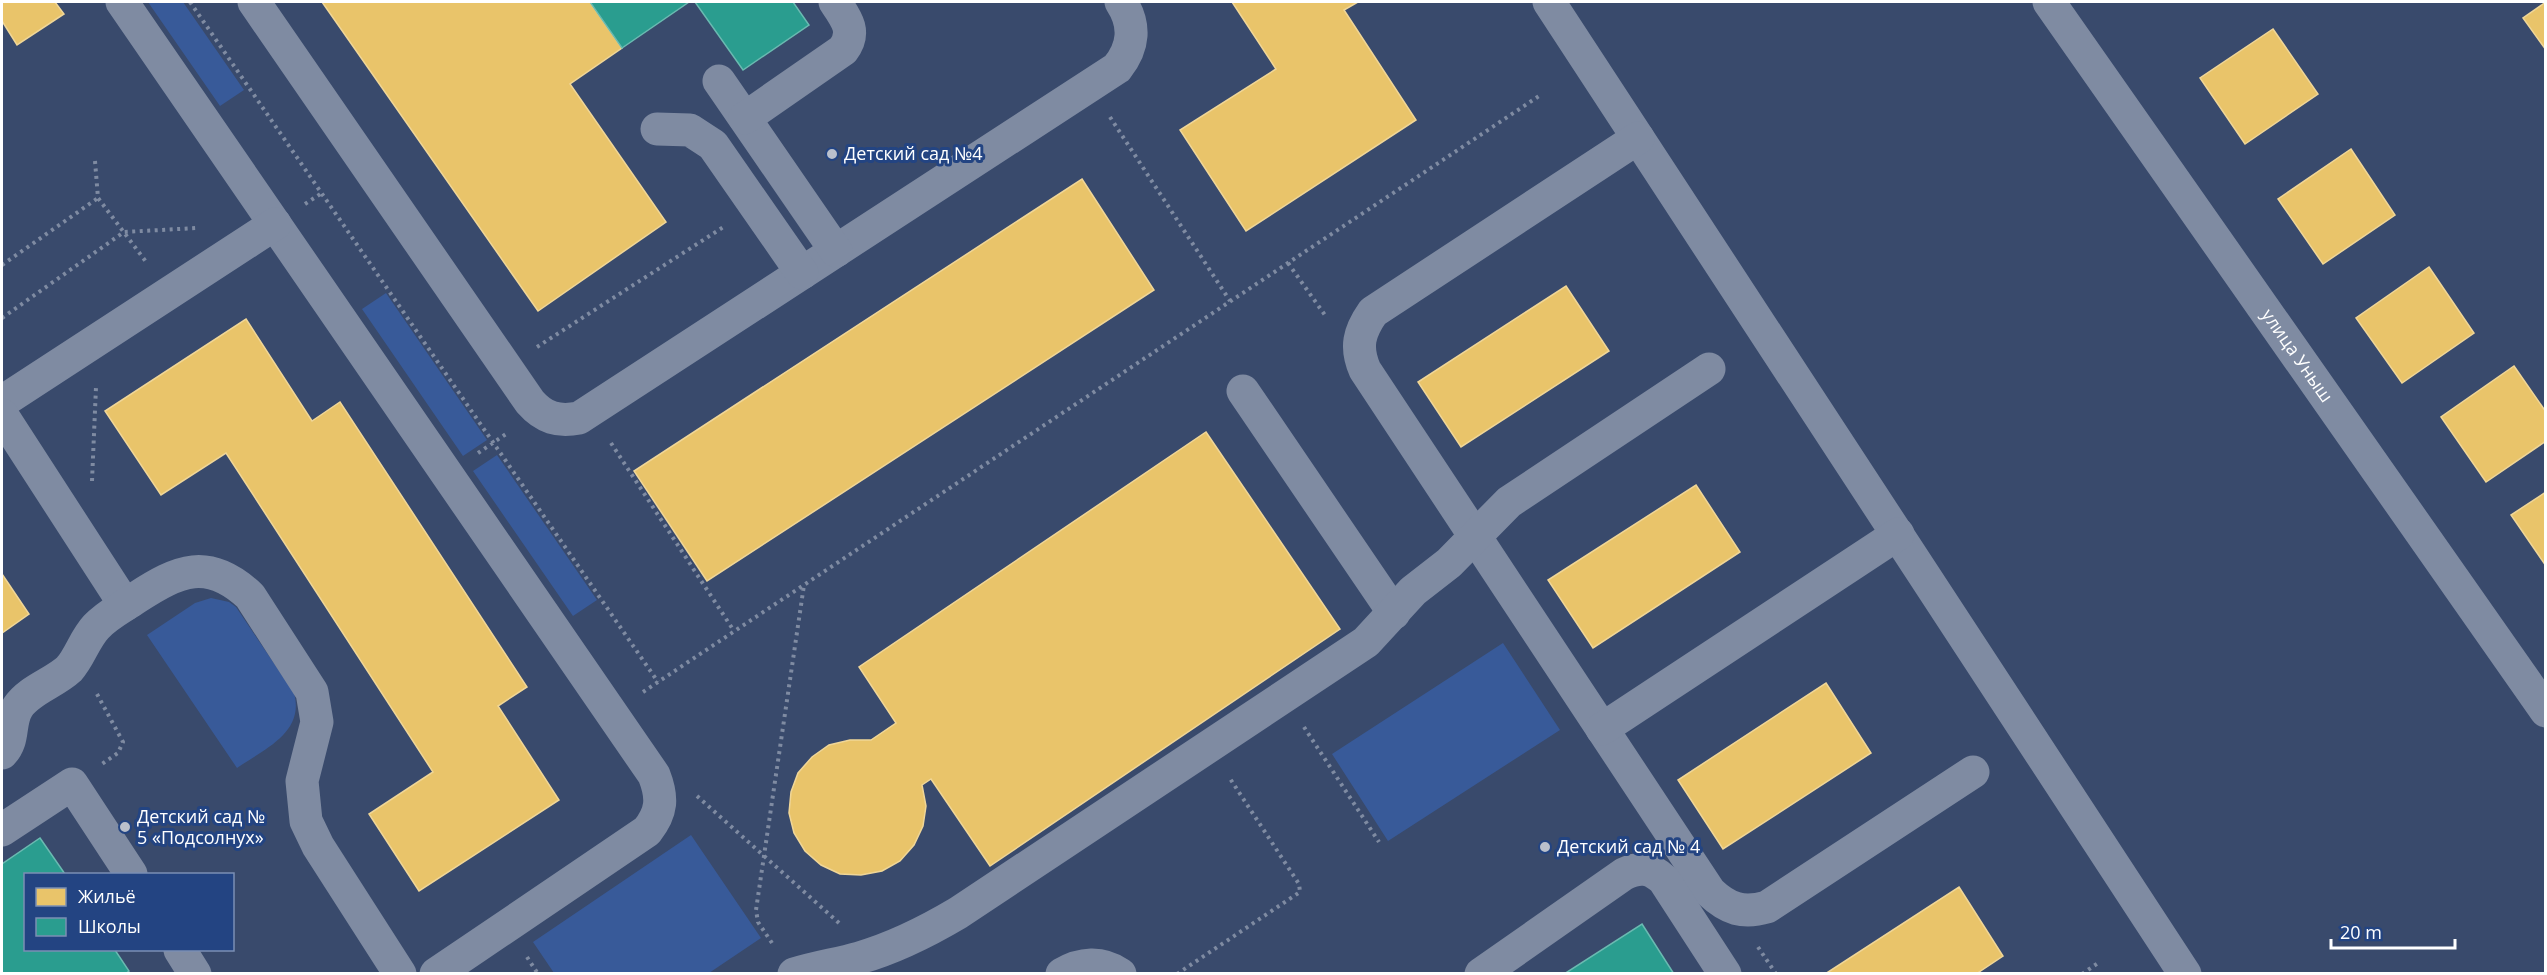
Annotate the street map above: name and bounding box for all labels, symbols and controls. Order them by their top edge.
place label: Детский сад №4 [844,141,983,165]
marker: Детский сад №4 [825,147,839,161]
street label: улица Уныш [2257,304,2339,407]
place label: Детский сад № 5 «Подсолнух» [137,804,265,849]
marker: Детский сад № 5 «Подсолнух» [118,820,132,834]
place label: Детский сад № 4 [1557,834,1700,858]
marker: Детский сад № 4 [1538,840,1552,854]
legend [24,873,234,951]
text: Жильё [78,884,136,908]
scale bar [2331,912,2456,950]
text: Школы [78,914,141,938]
text: 20 m [2340,920,2382,944]

